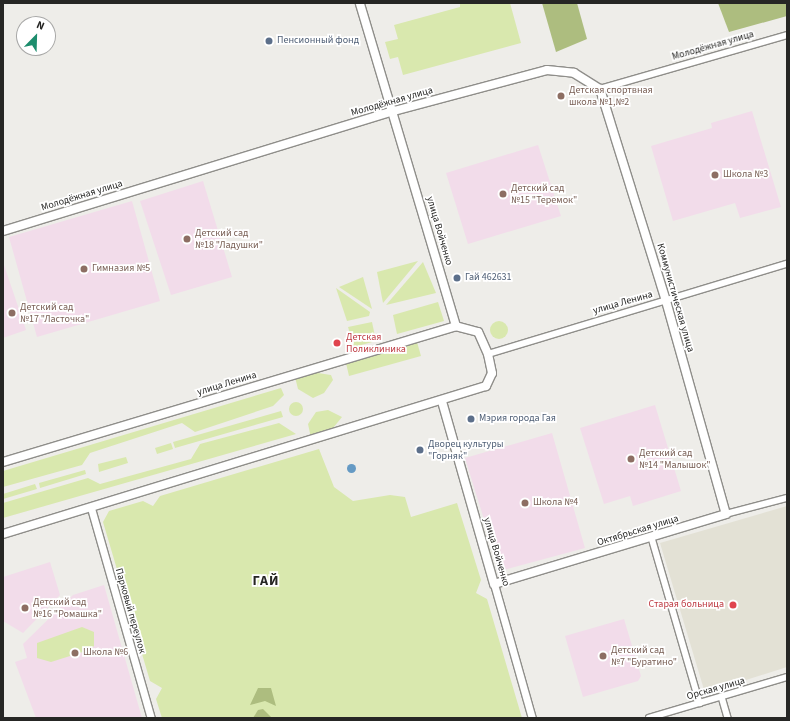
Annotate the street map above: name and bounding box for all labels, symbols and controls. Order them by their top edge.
north arrow [16,16,56,56]
text: N [34,17,47,34]
street label: Молодёжная улица [671,29,755,63]
place label: Пенсионный фонд [277,35,359,47]
marker: Пенсионный фонд [264,36,274,46]
place label: Детская спортвная школа №1,№2 [569,84,653,108]
street label: Молодёжная улица [350,85,434,119]
marker: Детская спортвная школа №1,№2 [556,91,566,101]
place label: Школа №3 [723,169,768,181]
marker: Школа №3 [710,170,720,180]
street label: Молодёжная улица [40,178,124,214]
place label: Детский сад №15 "Теремок" [511,182,577,206]
marker: Детский сад №15 "Теремок" [498,189,508,199]
street label: улица Войченко [423,195,455,267]
place label: Детский сад №18 "Ладушки" [195,227,263,250]
marker: Детский сад №18 "Ладушки" [182,234,192,244]
street label: Коммунистическая улица [654,242,696,354]
place label: Гимназия №5 [92,263,150,275]
marker: Гимназия №5 [79,264,89,274]
place label: Гай 462631 [465,272,512,284]
marker: Гай 462631 [452,273,462,283]
street label: улица Ленина [592,289,654,317]
place label: Детский сад №17 "Ласточка" [20,301,89,324]
marker: Детский сад №17 "Ласточка" [7,308,17,318]
place label: Детская Поликлиника [346,331,406,354]
marker: Детская Поликлиника [331,337,343,349]
street label: улица Ленина [196,369,258,399]
place label: Мэрия города Гая [479,413,556,425]
marker: Мэрия города Гая [466,414,476,424]
place label: Дворец культуры "Горняк" [428,438,504,462]
marker: Дворец культуры "Горняк" [415,445,425,455]
place label: Детский сад №14 "Малышок" [639,447,711,470]
marker: Детский сад №14 "Малышок" [626,454,636,464]
place label: Школа №4 [533,497,578,509]
marker: Школа №4 [520,498,530,508]
street label: Октябрьская улица [596,513,680,549]
street label: улица Войченко [480,516,512,588]
street label: Парковый переулок [112,567,148,655]
district label: ГАЙ [253,573,279,589]
place label: Детский сад №16 "Ромашка" [33,596,102,620]
place label: Старая больница [649,599,724,611]
marker: Старая больница [727,599,739,611]
marker: Детский сад №16 "Ромашка" [20,603,30,613]
place label: Детский сад №7 "Буратино" [611,644,677,668]
place label: Школа №6 [83,647,128,659]
marker: Школа №6 [70,648,80,658]
marker: Детский сад №7 "Буратино" [598,651,608,661]
street label: Орская улица [686,675,746,703]

